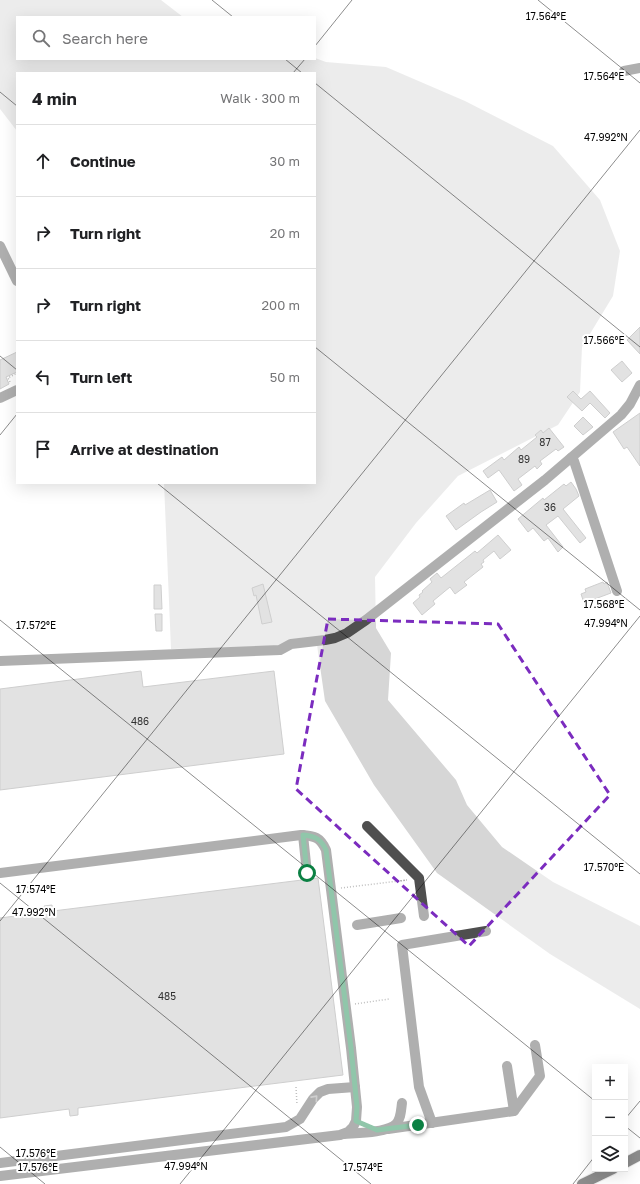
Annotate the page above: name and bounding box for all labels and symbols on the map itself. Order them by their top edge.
text: 17.564°E [526,10,566,22]
text: 17.564°E [584,70,624,82]
text: 47.992°N [584,131,628,143]
text: 17.566°E [583,334,625,346]
house number: 87 [539,436,551,448]
house number: 89 [518,453,530,465]
house number: 36 [544,501,556,513]
text: 17.568°E [583,598,625,610]
text: 47.994°N [584,617,628,629]
text: 17.572°E [16,619,56,631]
house number: 486 [131,715,149,727]
text: 17.570°E [584,861,624,873]
route start [298,864,316,882]
text: 17.574°E [16,883,56,895]
text: 47.992°N [12,906,56,918]
house number: 485 [158,990,176,1002]
one-way arrow [310,1095,318,1103]
route end [409,1116,427,1134]
text: 17.576°E [16,1147,56,1159]
text: 47.994°N [164,1160,208,1172]
text: 17.576°E [18,1161,58,1173]
text: 17.574°E [343,1161,383,1173]

